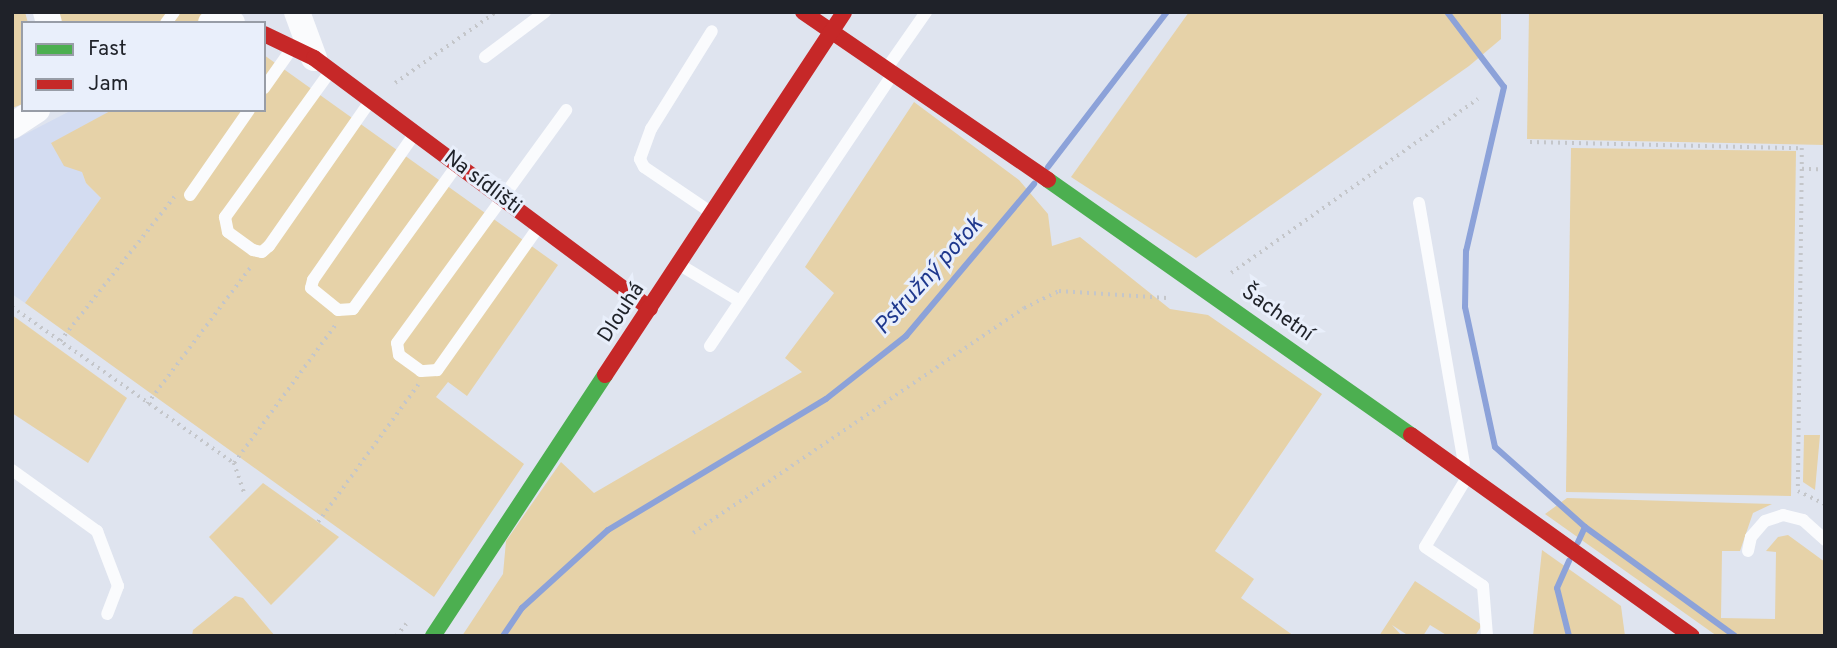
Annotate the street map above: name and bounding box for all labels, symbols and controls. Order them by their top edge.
legend [21,21,266,112]
text: Fast [88,36,127,63]
text: Jam [88,71,129,98]
street label: Na sídlišti [438,146,526,220]
water label: Pstružný potok [870,212,990,342]
street label: Dlouhá [593,278,651,348]
street label: Šachetní [1236,280,1318,348]

